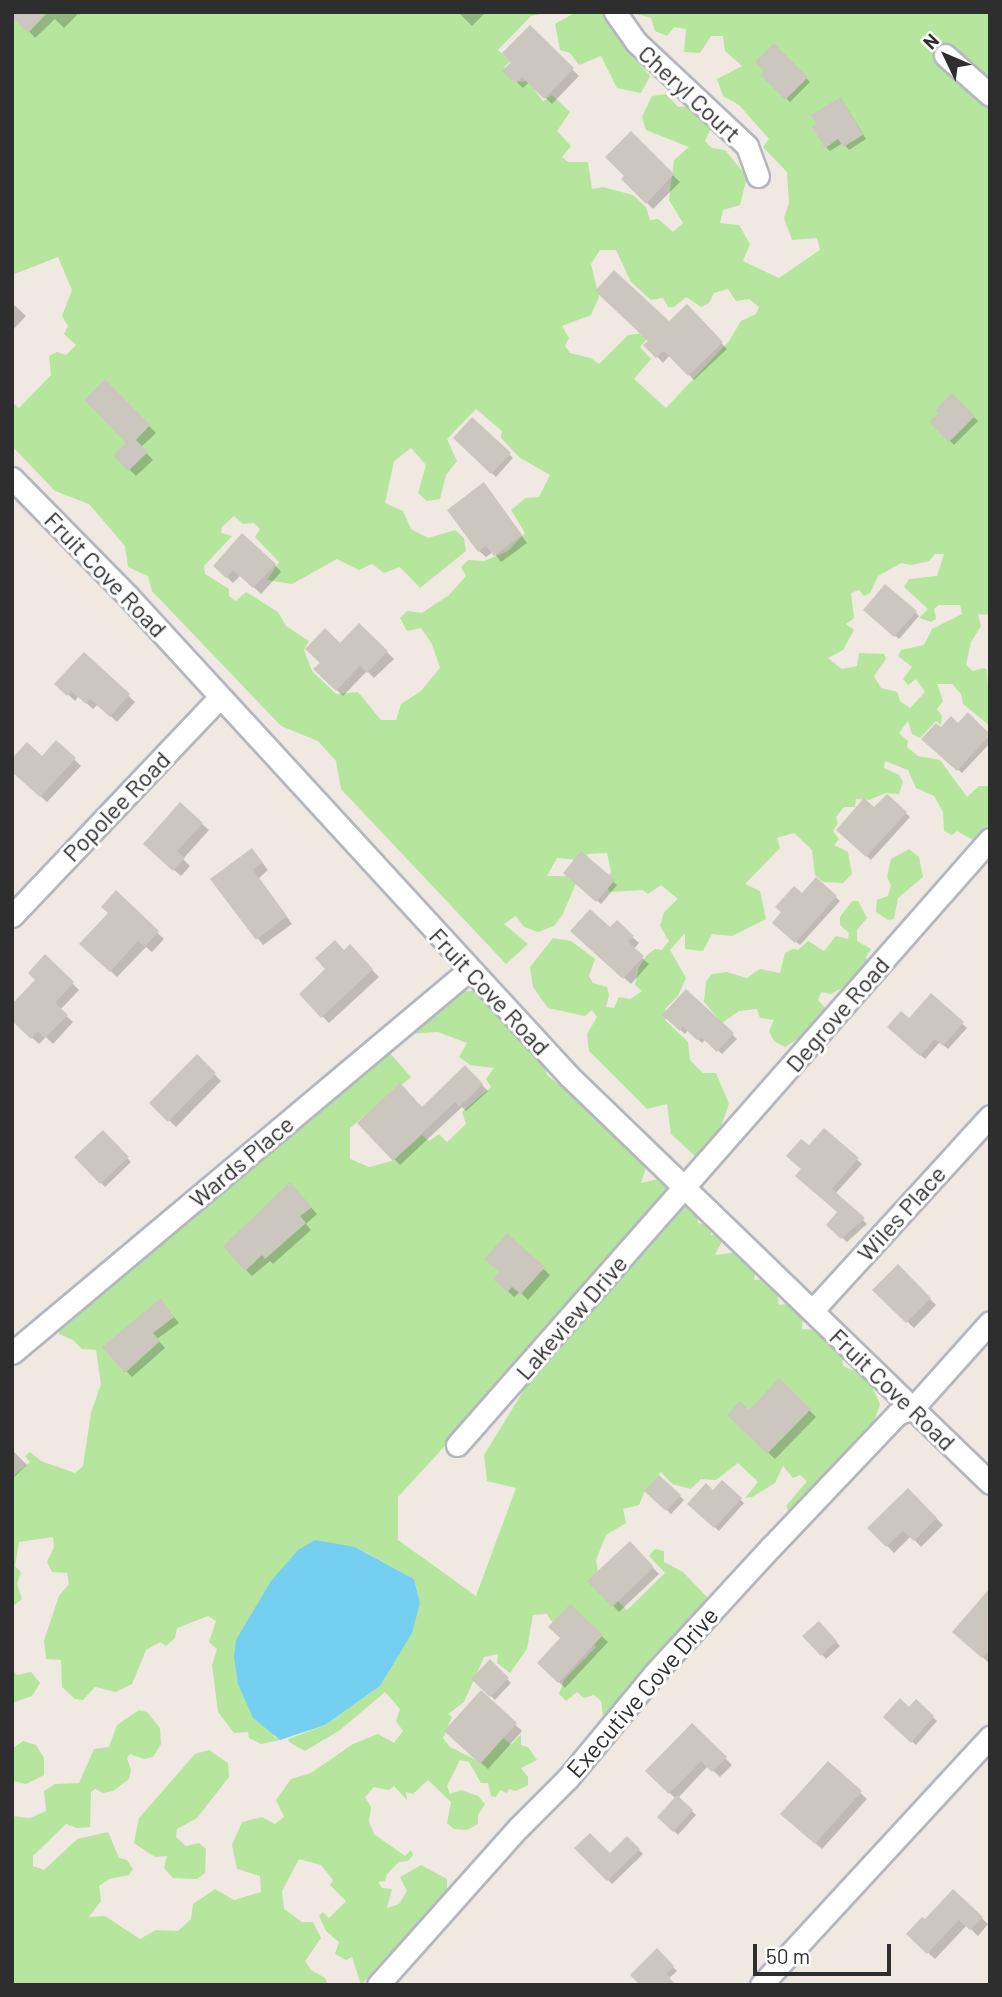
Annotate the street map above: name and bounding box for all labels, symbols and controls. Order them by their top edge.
north arrow [911,21,981,91]
text: N [918,29,943,54]
street label: Cheryl Court [633,38,747,148]
street label: Fruit Cove Road [39,505,173,643]
street label: Popolee Road [56,745,176,867]
street label: Fruit Cove Road [424,921,556,1061]
street label: Degrove Road [779,950,895,1078]
street label: Wards Place [183,1109,299,1213]
street label: Wiles Place [851,1159,951,1267]
street label: Lakeview Drive [509,1249,633,1385]
street label: Fruit Cove Road [824,1322,962,1456]
street label: Executive Cove Drive [560,1601,724,1783]
scale bar [757,1930,895,1974]
text: 50 m [766,1943,810,1968]

